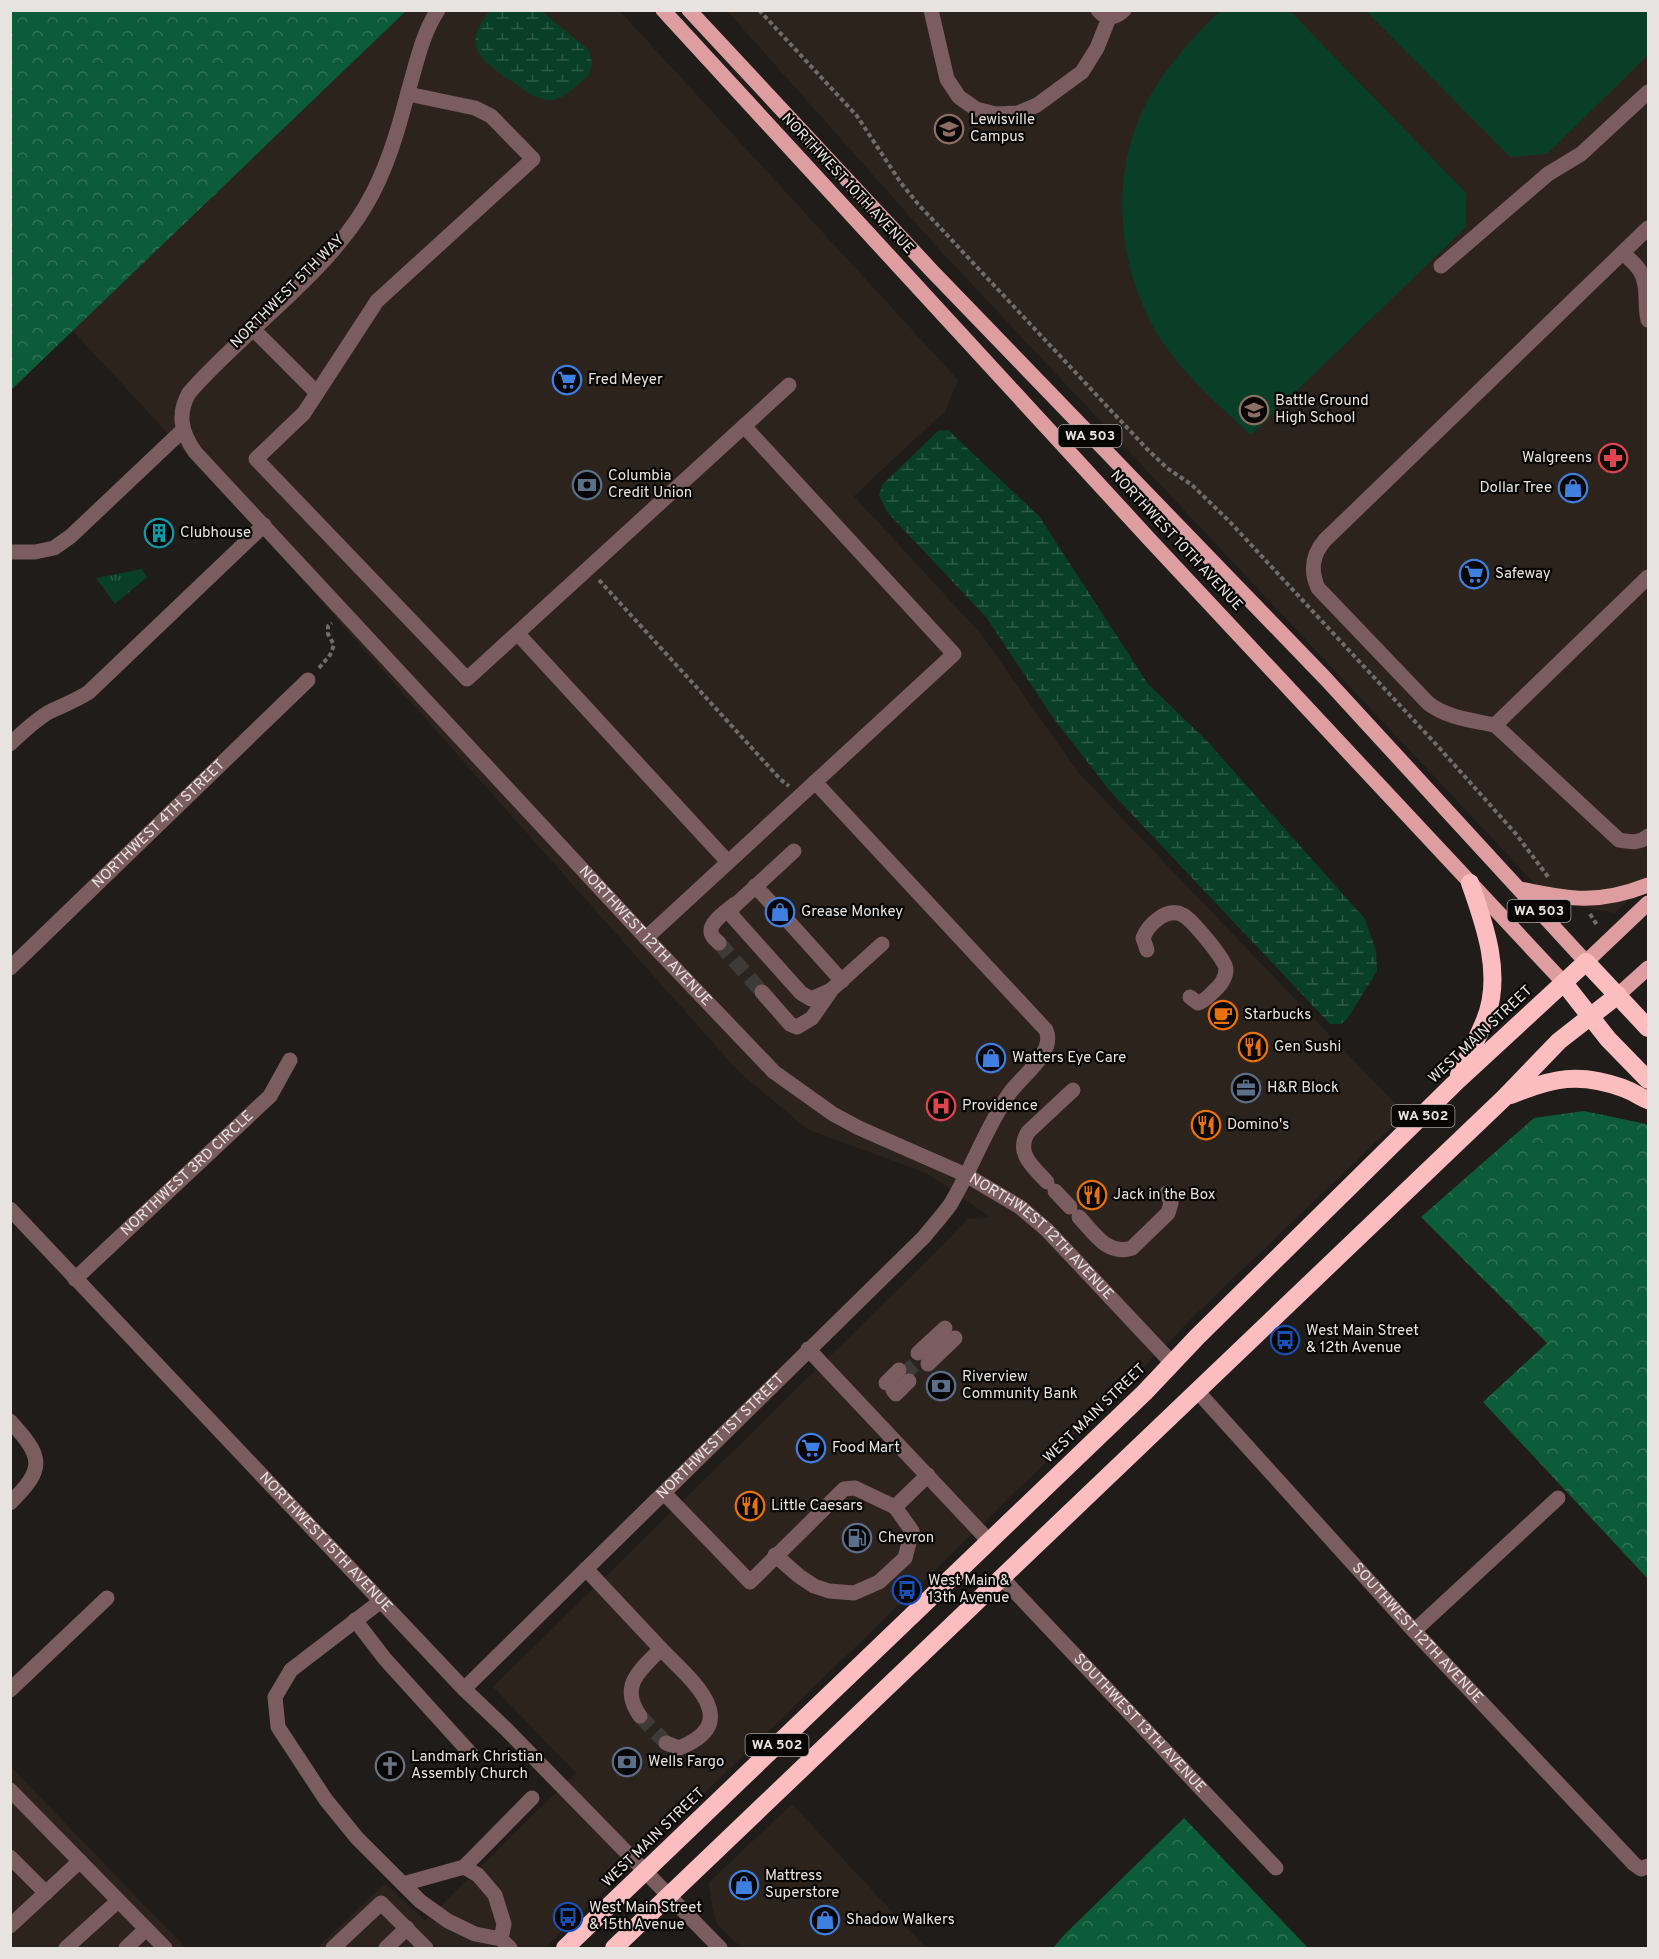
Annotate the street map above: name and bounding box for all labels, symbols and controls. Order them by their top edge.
street label: NORTHWEST 10TH AVENUE [777,110,917,258]
place label: Lewisville Campus [970,111,1035,147]
school or university icon: Lewisville Campus [933,113,965,145]
street label: NORTHWEST 5TH WAY [227,231,349,353]
supermarket icon: Fred Meyer [551,364,583,396]
place label: Fred Meyer [588,371,663,390]
place label: Battle Ground High School [1275,392,1369,428]
school or university icon: Battle Ground High School [1238,394,1270,426]
road number: WA 503 [1058,425,1122,447]
pharmacy icon: Walgreens [1597,442,1629,474]
place label: Walgreens [1522,449,1592,468]
place label: Columbia Credit Union [608,467,692,503]
street label: NORTHWEST 10TH AVENUE [1106,467,1246,615]
bank icon: Columbia Credit Union [571,469,603,501]
shop icon: Dollar Tree [1557,472,1589,504]
place label: Dollar Tree [1480,479,1552,498]
building icon: Clubhouse [143,517,175,549]
place label: Clubhouse [180,524,251,543]
supermarket icon: Safeway [1458,558,1490,590]
place label: Safeway [1495,565,1551,584]
street label: NORTHWEST 4TH STREET [88,756,229,893]
street label: NORTHWEST 12TH AVENUE [575,862,716,1010]
shop icon: Grease Monkey [764,896,796,928]
road number: WA 503 [1508,900,1570,922]
place label: Grease Monkey [801,903,903,922]
street label: WEST MAIN STREET [1425,982,1537,1088]
cafe icon: Starbucks [1207,999,1239,1031]
place label: Starbucks [1244,1006,1311,1025]
restaurant icon: Gen Sushi [1237,1031,1269,1063]
place label: Gen Sushi [1274,1038,1341,1057]
shop icon: Watters Eye Care [975,1042,1007,1074]
place label: Watters Eye Care [1012,1049,1126,1068]
office icon: H&R Block [1230,1072,1262,1104]
place label: H&R Block [1267,1079,1339,1098]
hospital icon: Providence [925,1090,957,1122]
place label: Providence [962,1097,1038,1116]
road number: WA 502 [1392,1105,1454,1127]
street label: NORTHWEST 3RD CIRCLE [117,1107,258,1240]
restaurant icon: Domino's [1190,1109,1222,1141]
place label: Domino's [1227,1116,1289,1135]
street label: NORTHWEST 12TH AVENUE [966,1169,1117,1304]
restaurant icon: Jack in the Box [1076,1179,1108,1211]
place label: Jack in the Box [1113,1186,1216,1205]
place label: West Main Street & 12th Avenue [1306,1322,1419,1358]
bus stop icon: West Main Street & 12th Avenue [1269,1324,1301,1356]
street label: WEST MAIN STREET [1040,1360,1150,1468]
place label: Riverview Community Bank [962,1368,1078,1404]
street label: NORTHWEST 1ST STREET [653,1370,789,1504]
bank icon: Riverview Community Bank [925,1370,957,1402]
supermarket icon: Food Mart [795,1432,827,1464]
place label: Food Mart [832,1439,900,1458]
street label: NORTHWEST 15TH AVENUE [255,1468,396,1617]
restaurant icon: Little Caesars [734,1490,766,1522]
place label: Little Caesars [771,1497,863,1516]
fuel station icon: Chevron [841,1522,873,1554]
place label: Chevron [878,1529,934,1548]
street label: SOUTHWEST 12TH AVENUE [1348,1559,1487,1708]
place label: West Main & 13th Avenue [928,1572,1010,1608]
bus stop icon: West Main & 13th Avenue [891,1574,923,1606]
street label: SOUTHWEST 13TH AVENUE [1069,1650,1210,1797]
road number: WA 502 [746,1734,808,1756]
bank icon: Wells Fargo [611,1746,643,1778]
place label: Landmark Christian Assembly Church [411,1748,543,1784]
church icon: Landmark Christian Assembly Church [374,1750,406,1782]
place label: Wells Fargo [648,1753,724,1772]
street label: WEST MAIN STREET [599,1784,709,1892]
place label: Mattress Superstore [765,1867,839,1903]
shop icon: Mattress Superstore [728,1869,760,1901]
place label: West Main Street & 15th Avenue [589,1899,702,1935]
bus stop icon: West Main Street & 15th Avenue [552,1901,584,1933]
shop icon: Shadow Walkers [809,1904,841,1936]
place label: Shadow Walkers [846,1911,955,1930]

